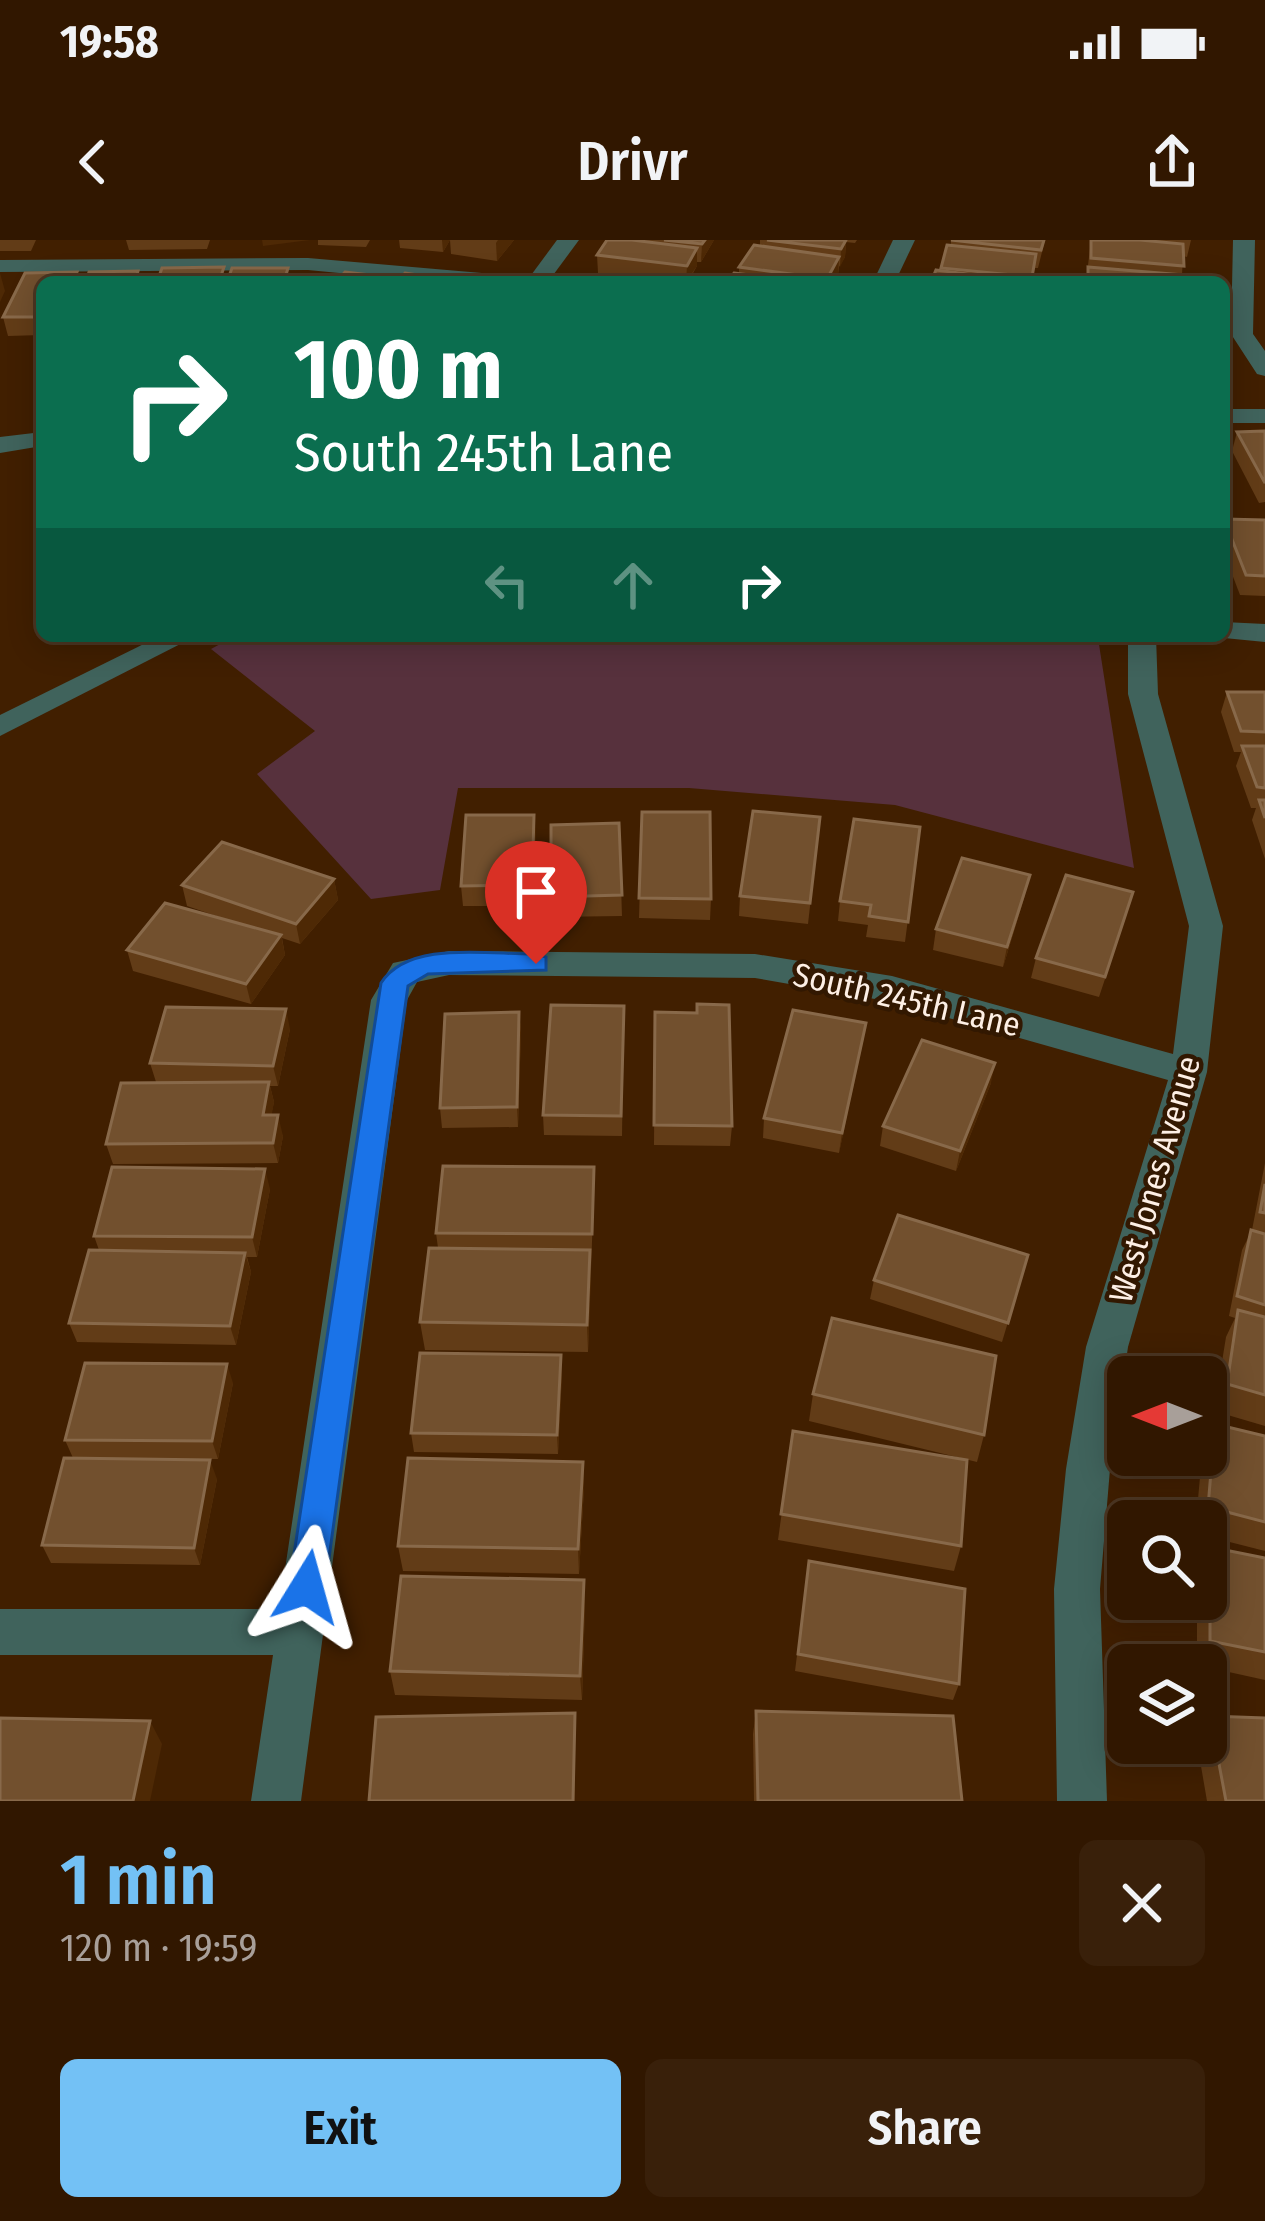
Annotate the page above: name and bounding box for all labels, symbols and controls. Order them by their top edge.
text: 19:58 [60,15,159,69]
icon: back [60,129,126,195]
icon: share [1139,129,1205,195]
text: Drivr [577,130,688,194]
text: 100 m [294,319,503,420]
icon: right [96,324,252,480]
text: South 245th Lane [294,421,673,485]
icon: left [474,552,540,618]
icon: ahead [600,552,666,618]
icon: right [726,552,792,618]
pin [485,841,587,964]
icon: arrive [503,859,569,925]
street label: South 245th Lane [789,954,1024,1046]
street label: West Jones Avenue [1101,1051,1209,1307]
north arrow [1107,1356,1227,1476]
map controls [1107,1356,1227,1764]
button: search [1107,1500,1227,1620]
position arrow [244,1524,370,1650]
button: layers [1107,1644,1227,1764]
text: 1 min [60,1837,217,1923]
button: close [1079,1840,1205,1966]
text: 120 m · 19:59 [60,1925,257,1971]
button: Exit [60,2059,621,2197]
button: Share [645,2059,1205,2197]

